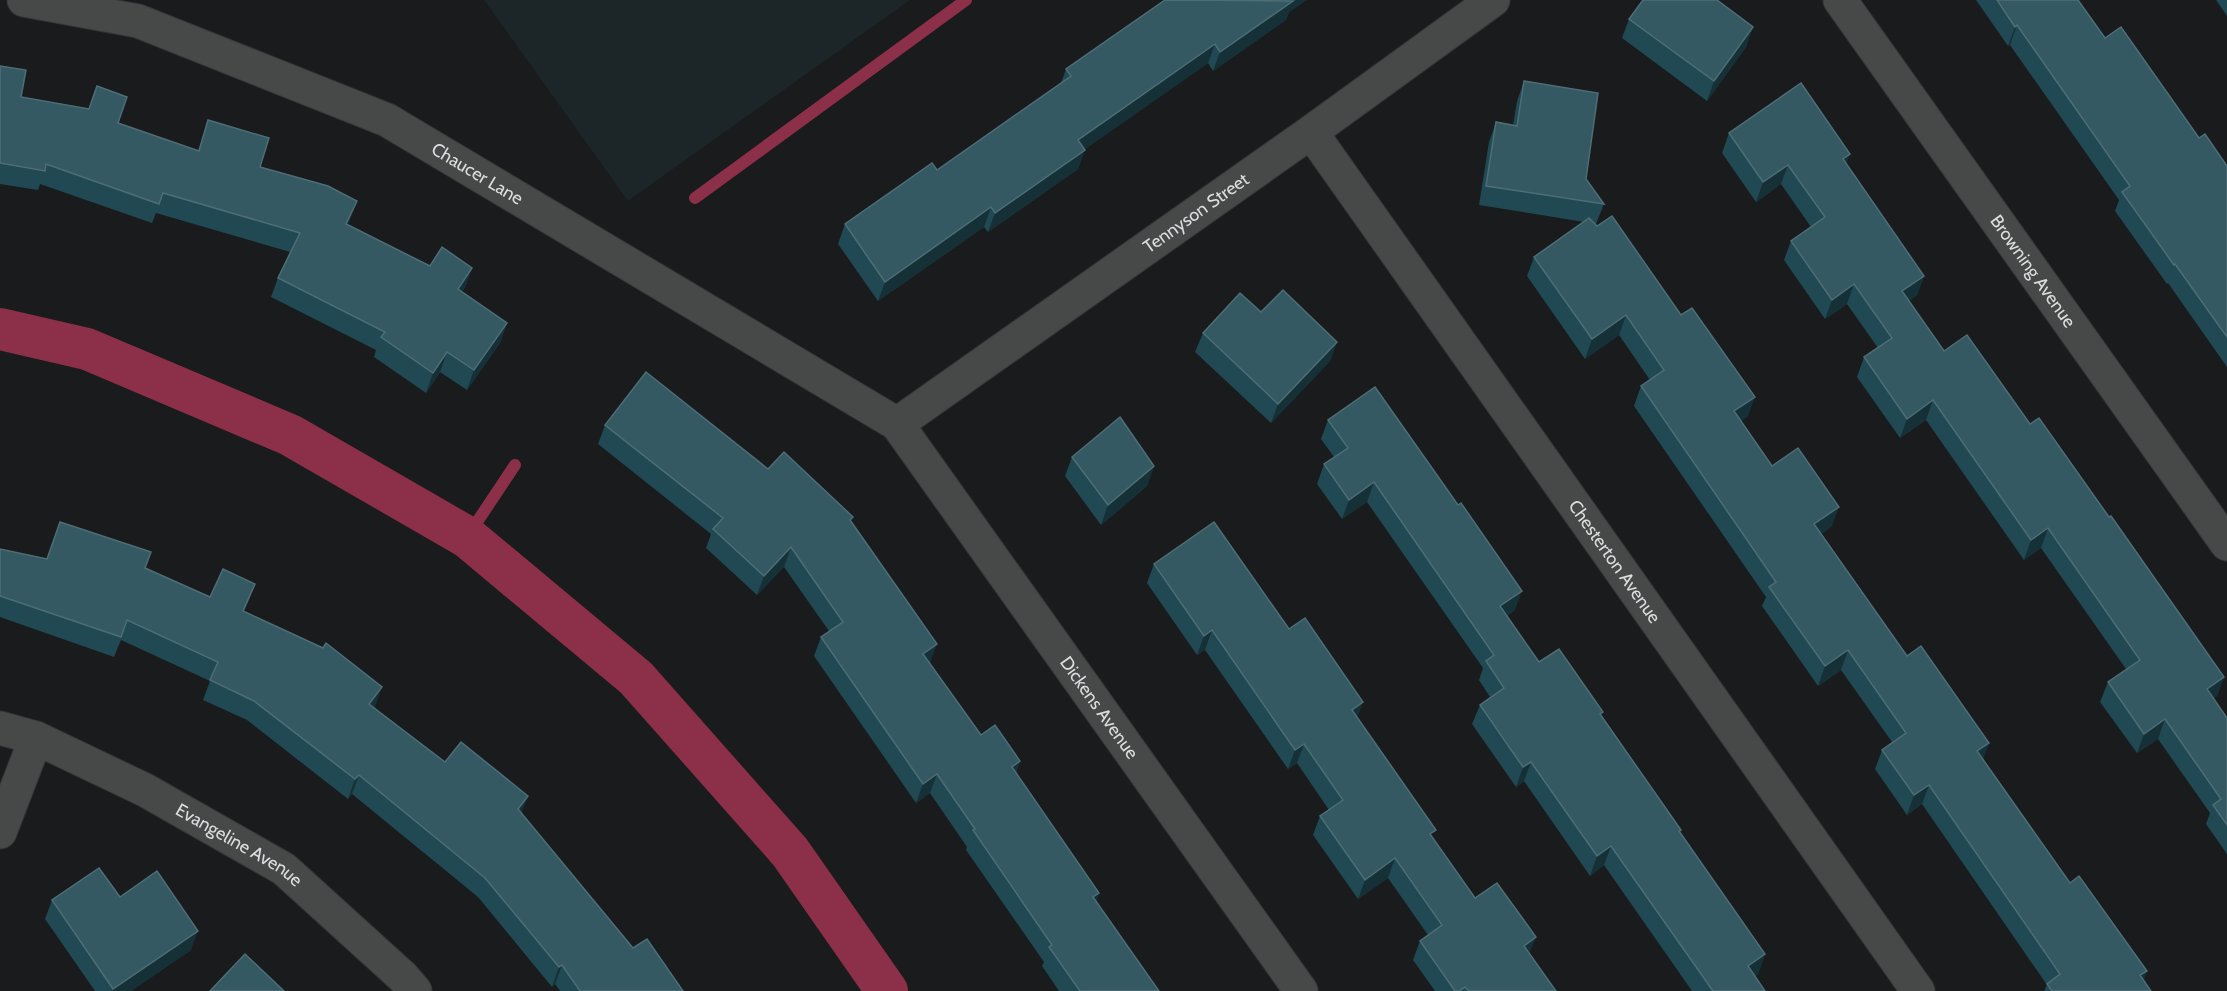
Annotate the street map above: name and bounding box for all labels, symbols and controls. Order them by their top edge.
street label: Chaucer Lane [427,138,527,210]
street label: Tennyson Street [1139,168,1253,258]
street label: Browning Avenue [1985,211,2081,332]
street label: Chesterton Avenue [1564,496,1666,627]
street label: Dickens Avenue [1055,652,1143,763]
street label: Evangeline Avenue [172,799,307,891]

